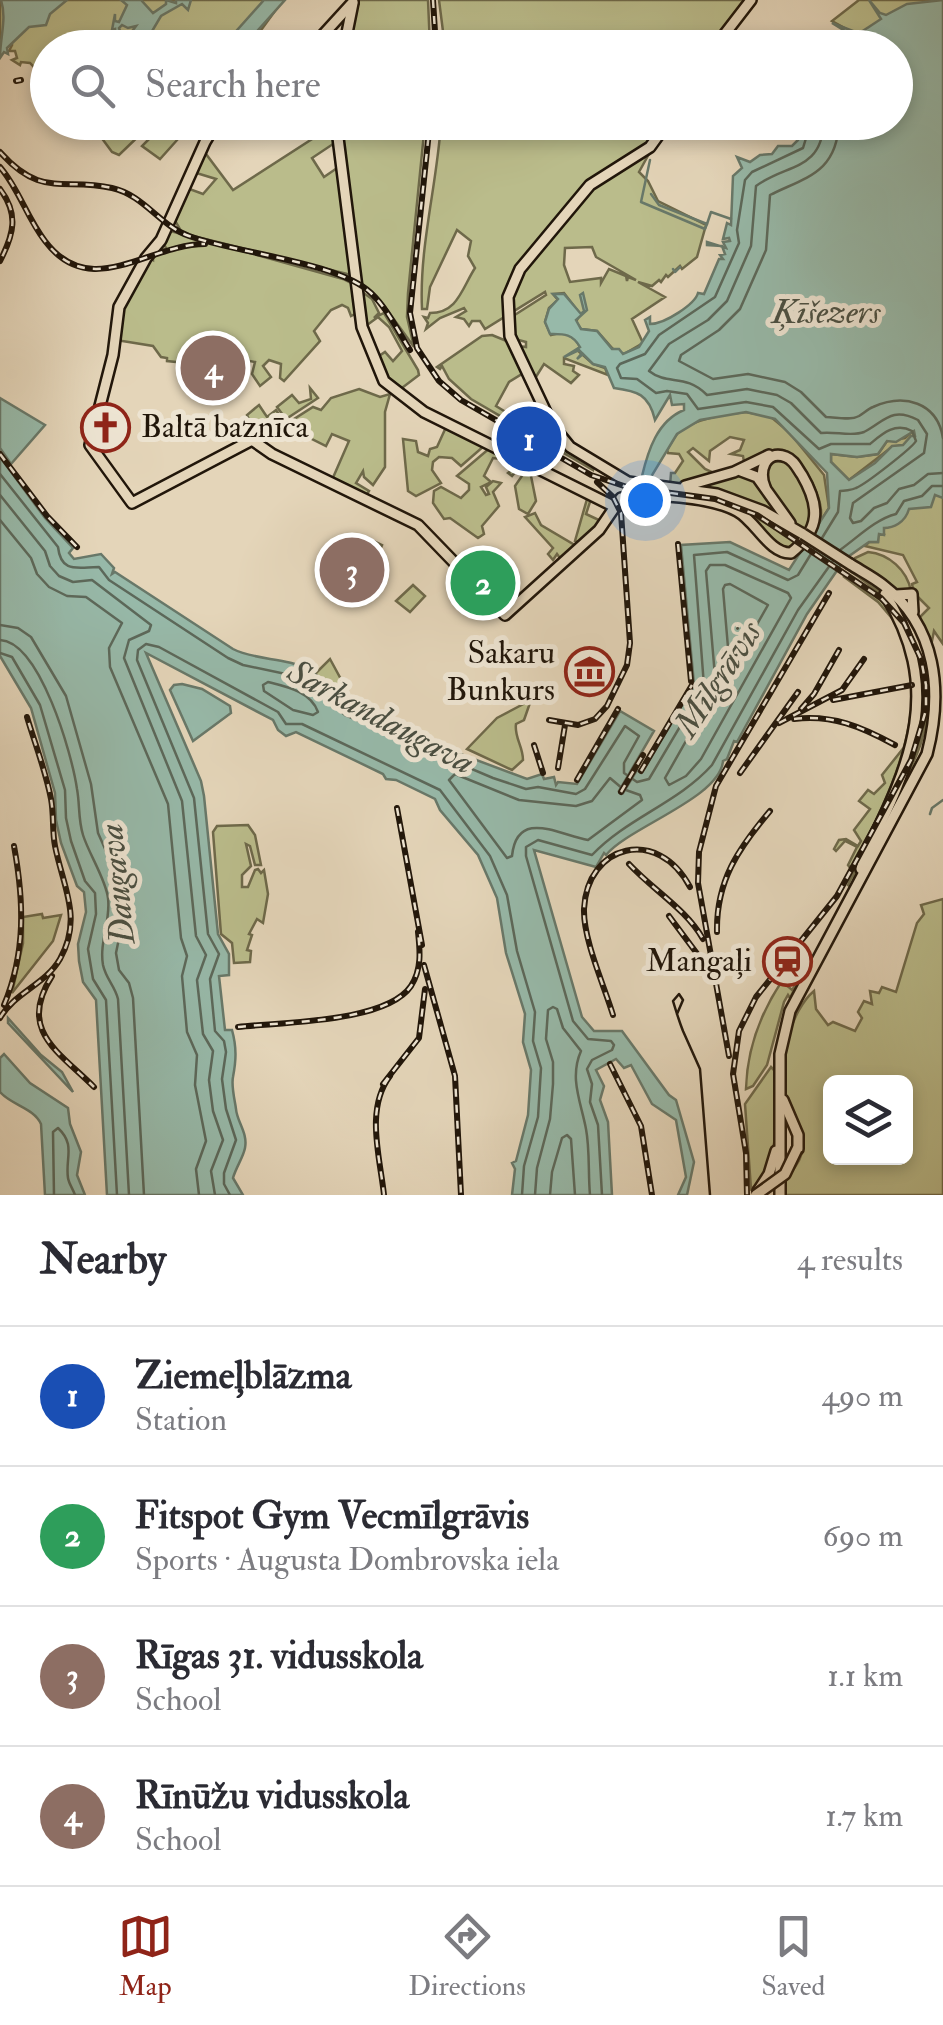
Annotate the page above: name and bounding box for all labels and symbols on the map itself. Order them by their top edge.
water label: Ķīšezers [770,290,882,334]
pin: 4 [180,330,246,406]
church icon: Baltā baznīca [80,401,132,453]
pin: 1 [496,402,562,476]
place label: Baltā baznīca [141,407,309,447]
your location [620,475,671,526]
pin: 3 [320,532,384,608]
pin: 2 [450,546,516,620]
water label: Mīlgrāvis [663,612,772,747]
place label: Sakaru Bunkurs [446,633,555,710]
museum icon: Sakaru Bunkurs [564,645,616,697]
water label: Sarkandaugava [279,649,482,785]
water label: Daugava [89,821,145,948]
station icon: Mangaļi [761,935,813,987]
place label: Mangaļi [646,941,752,981]

